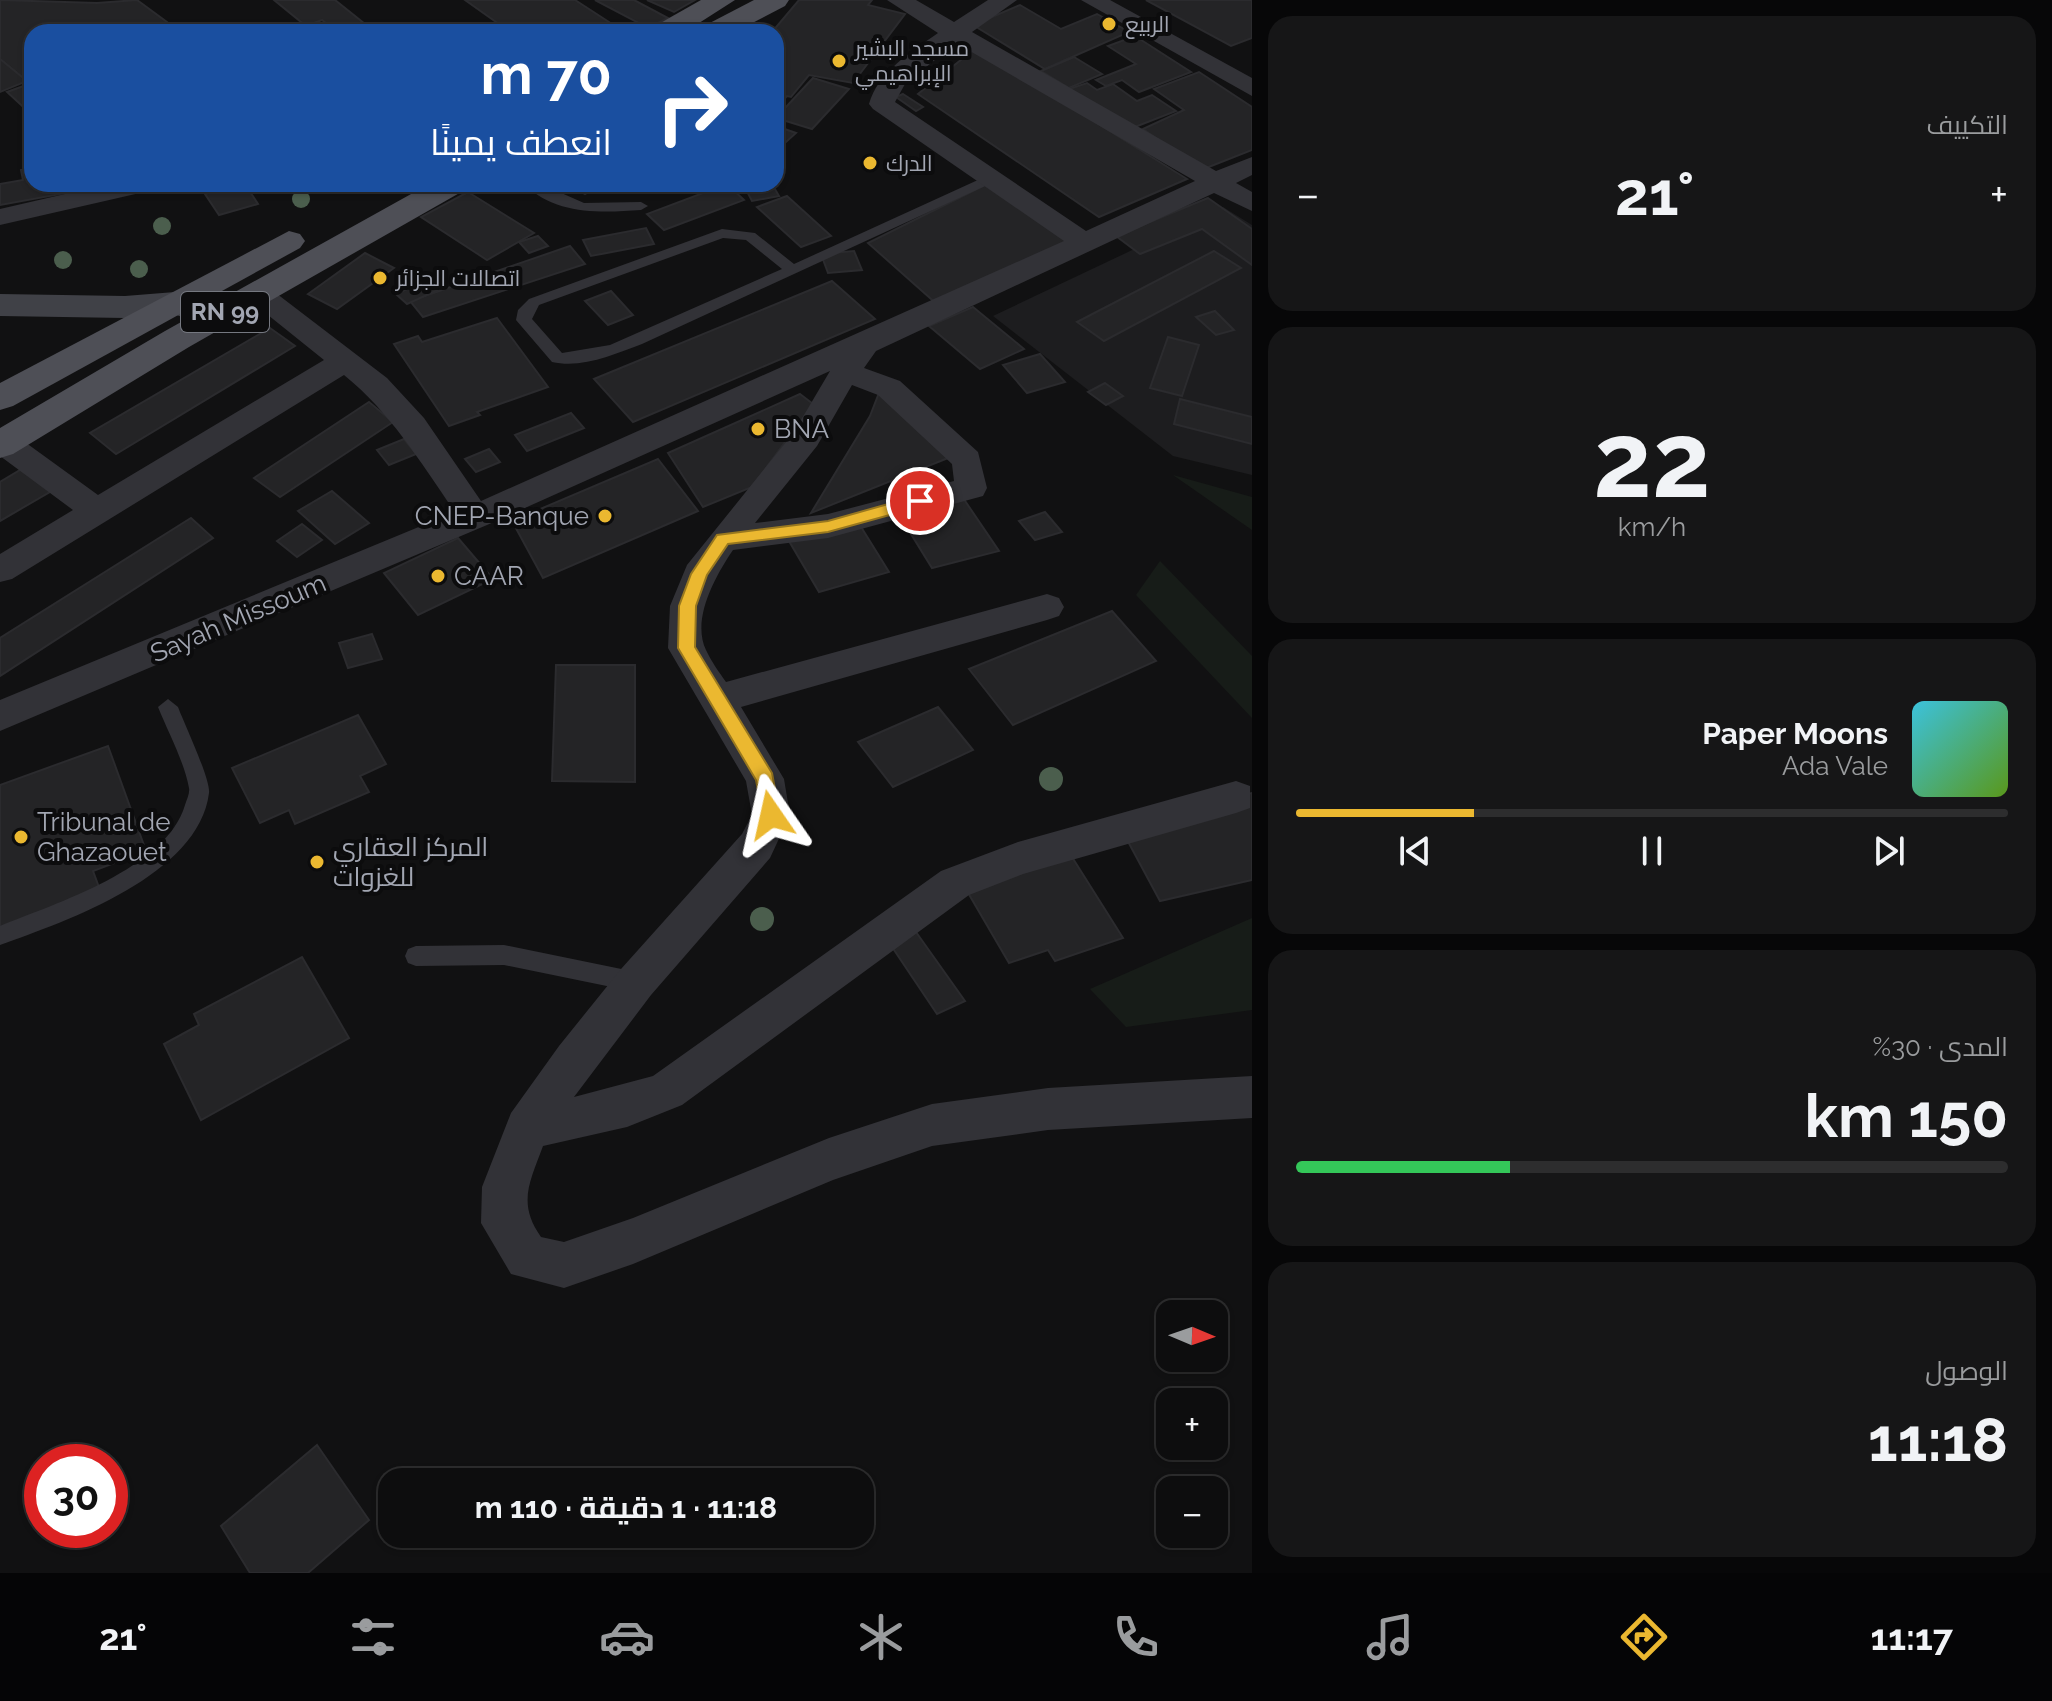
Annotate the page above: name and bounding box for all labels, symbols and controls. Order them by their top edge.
place label: الربيع [1125,11,1170,39]
marker: الربيع [1100,15,1118,33]
place label: مسجد البشير الإبراهيمي [853,35,969,90]
text: 70 m [481,41,612,107]
marker: مسجد البشير الإبراهيمي [830,52,848,70]
icon: right [640,56,744,160]
text: التكييف [1926,110,2008,140]
text: انعطف يمينًا [430,121,612,163]
place label: الدرك [886,150,933,176]
marker: الدرك [861,154,879,172]
text: 21° [1615,159,1694,229]
text: − [1296,169,1320,220]
text: + [1990,169,2008,220]
place label: اتصالات الجزائر [394,265,520,291]
marker: اتصالات الجزائر [371,269,389,287]
road number: RN 99 [181,292,269,332]
text: 22 [1593,399,1711,521]
place label: BNA [774,414,829,444]
marker: BNA [749,420,767,438]
pin [886,467,954,535]
icon: arrive [898,479,942,523]
place label: CNEP-Banque [415,501,589,531]
marker: CNEP-Banque [596,507,614,525]
text: km/h [1618,512,1686,542]
place label: CAAR [454,561,524,591]
marker: CAAR [429,567,447,585]
street label: Sayah Missoum [146,568,330,668]
text: Paper Moons [1702,716,1888,751]
text: Ada Vale [1782,751,1888,781]
position arrow [729,773,813,857]
place label: Tribunal de Ghazaouet [37,807,171,867]
marker: Tribunal de Ghazaouet [12,828,30,846]
icon: previous [1393,829,1437,873]
icon: pause [1630,829,1674,873]
icon: next [1867,829,1911,873]
place label: المركز العقاري للغزوات [333,832,488,892]
marker: المركز العقاري للغزوات [308,853,326,871]
text: المدى · 30% [1873,1032,2008,1062]
text: 150 km [1805,1081,2008,1151]
north arrow [1156,1300,1228,1372]
map controls [1156,1300,1228,1548]
text: الوصول [1925,1356,2008,1386]
button: + [1156,1388,1228,1460]
text: 11:18 [1868,1405,2008,1475]
speed limit sign: 30 [24,1444,128,1548]
button: − [1156,1476,1228,1548]
text: 11:18 · 1 دقيقة · 110 m [475,1490,777,1525]
icon: filters [345,1609,401,1665]
icon: car [599,1609,655,1665]
icon: climate [853,1609,909,1665]
icon: phone [1108,1609,1164,1665]
icon: music [1362,1609,1418,1665]
icon: directions [1616,1609,1672,1665]
text: 21° [99,1616,147,1658]
text: 11:17 [1870,1616,1953,1658]

